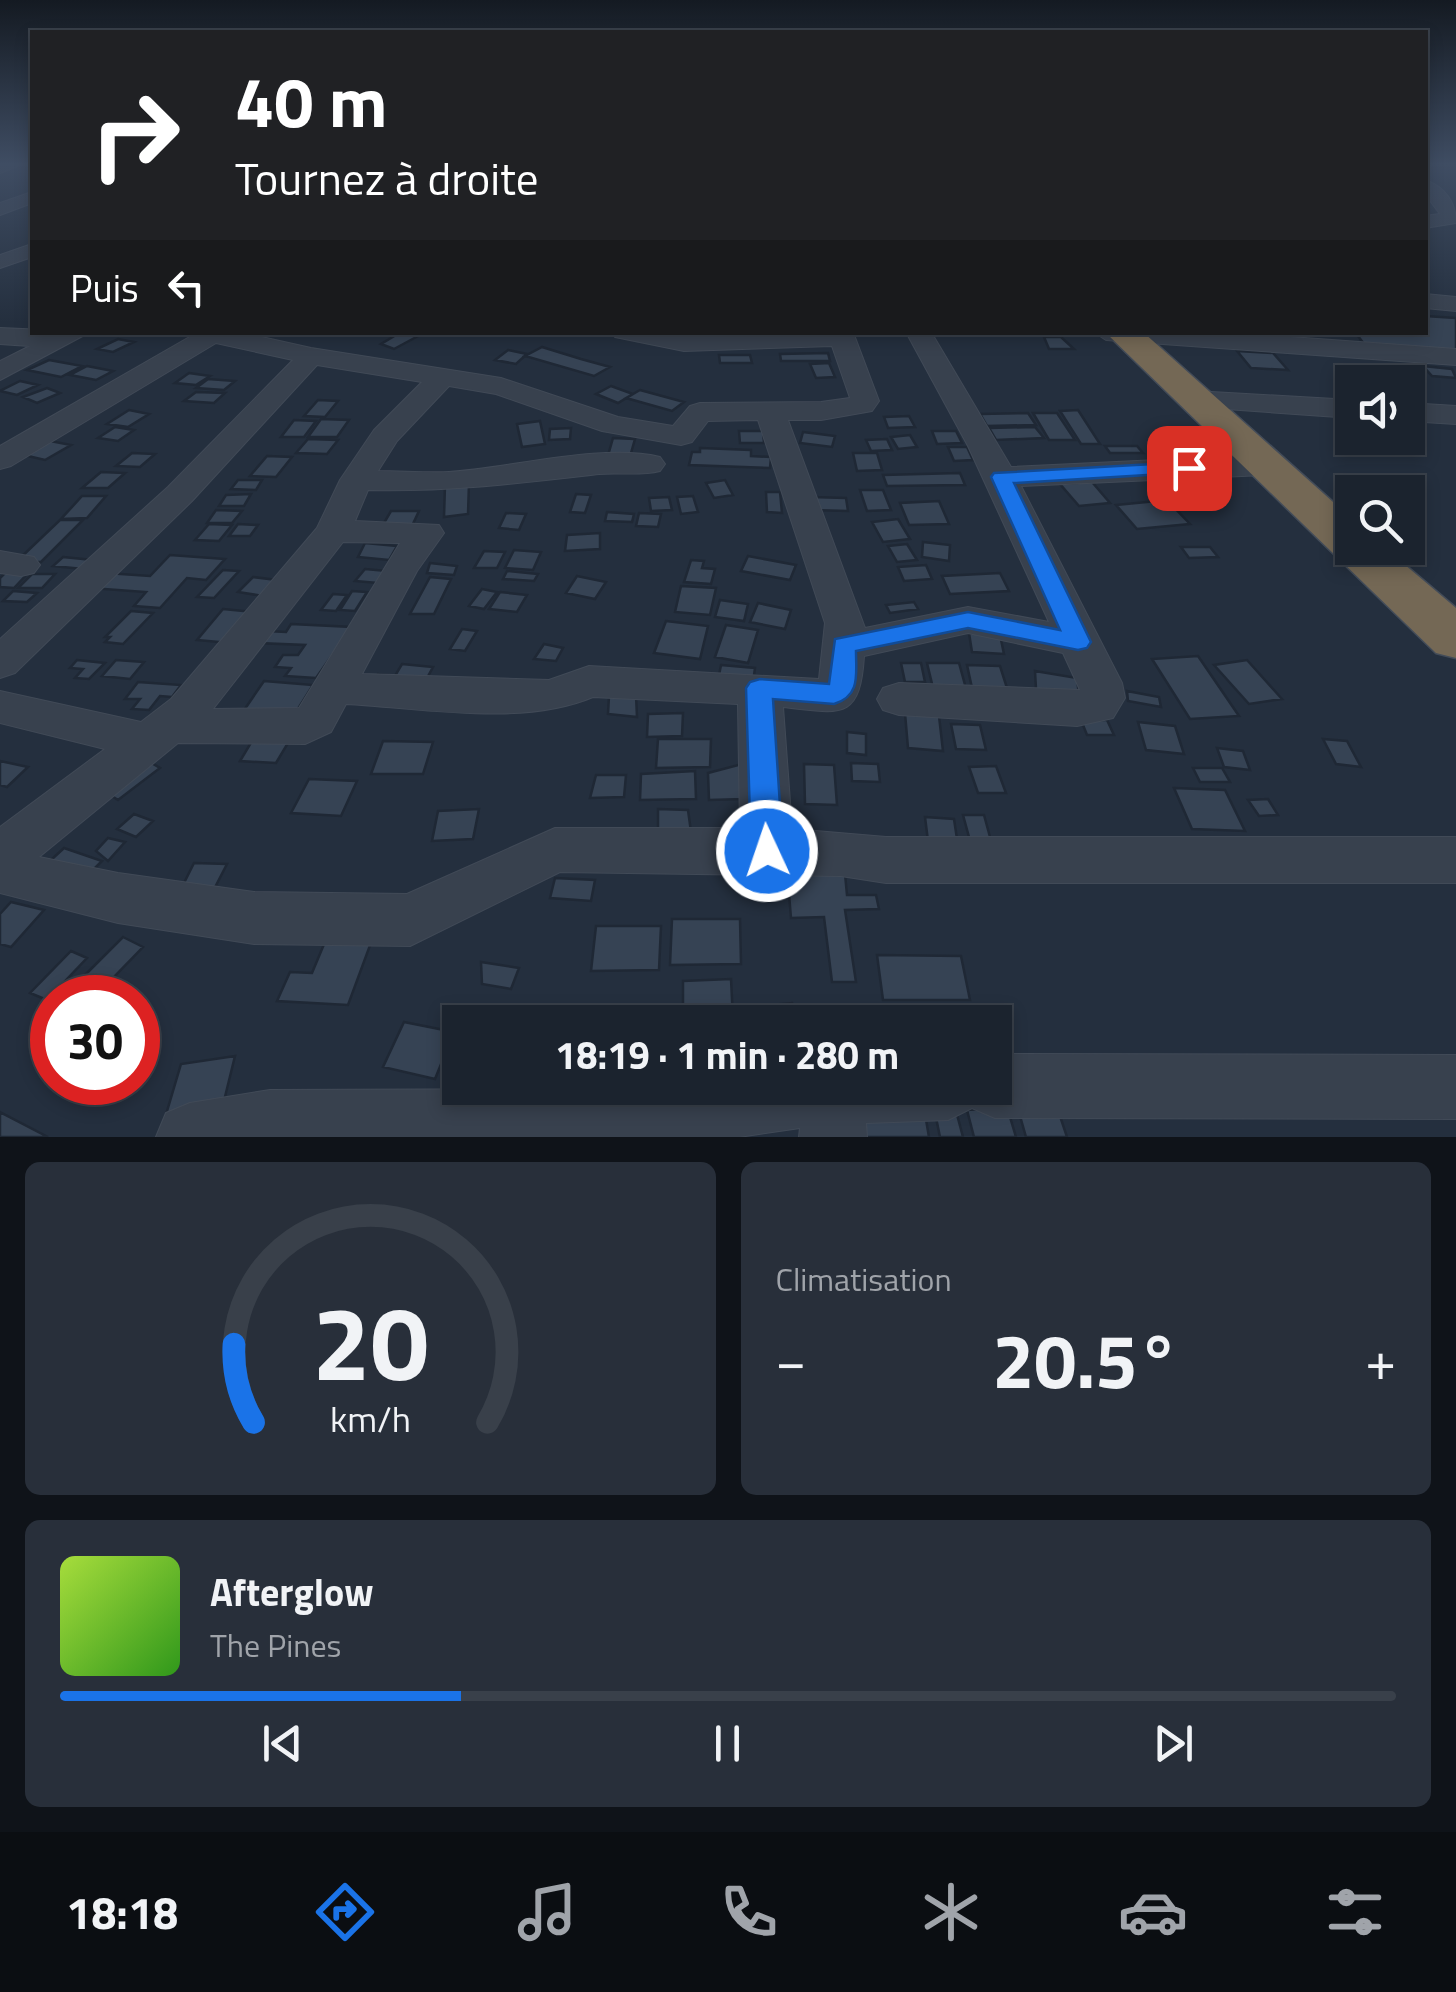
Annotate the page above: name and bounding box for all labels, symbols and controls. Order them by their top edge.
text: 40 m [235,48,388,154]
icon: right [70,70,200,200]
text: Tournez à droite [235,144,539,212]
text: Puis [70,259,139,317]
icon: left [159,260,214,315]
map controls [1335,365,1425,565]
button: sound [1335,365,1425,455]
pin [1147,426,1232,511]
icon: arrive [1162,441,1217,496]
button: search [1335,475,1425,565]
position arrow [715,799,819,903]
speed limit sign: 30 [30,975,160,1105]
text: 18:19 · 1 min · 280 m [555,1026,899,1084]
text: Climatisation [776,1255,952,1303]
text: 20 [312,1262,428,1420]
text: 20.5° [992,1303,1179,1417]
text: − [776,1318,806,1401]
text: + [1365,1318,1396,1401]
text: km/h [330,1391,411,1446]
text: Afterglow [210,1563,374,1621]
text: The Pines [210,1621,341,1669]
icon: previous [255,1716,310,1771]
icon: pause [700,1716,755,1771]
icon: next [1146,1716,1201,1771]
icon: directions [310,1877,380,1947]
icon: music [512,1877,582,1947]
icon: phone [714,1877,784,1947]
icon: climate [916,1877,986,1947]
icon: car [1118,1877,1188,1947]
icon: filters [1320,1877,1390,1947]
text: 18:18 [66,1878,178,1946]

